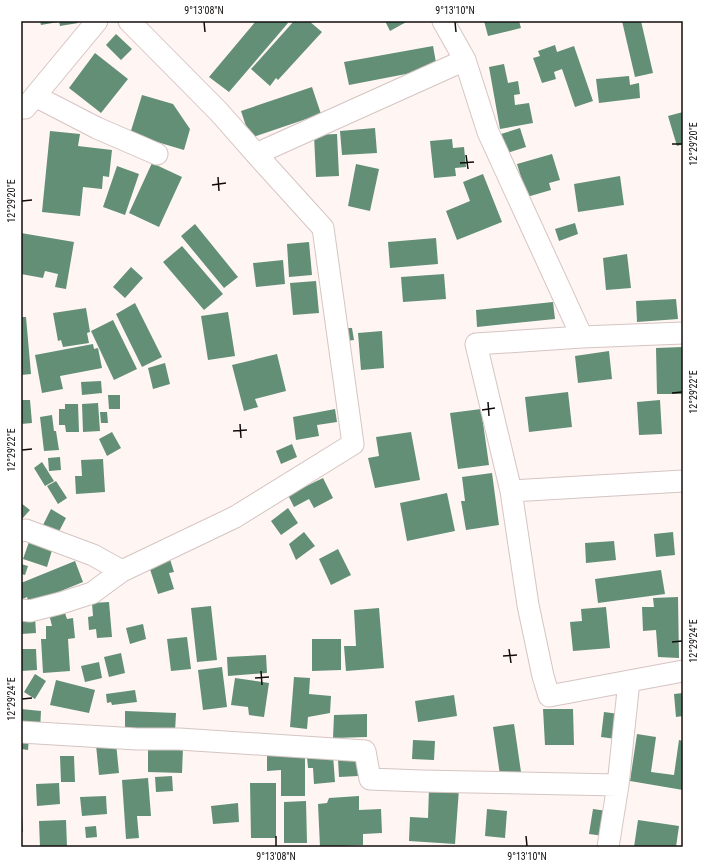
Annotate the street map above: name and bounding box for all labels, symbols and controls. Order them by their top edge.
text: 9°13'08"N [184,5,224,16]
text: 9°13'10"N [435,5,475,16]
text: 12°29'20"E [688,122,699,166]
text: 12°29'20"E [6,179,17,223]
text: 12°29'22"E [688,370,699,414]
text: 12°29'22"E [6,428,17,472]
text: 12°29'24"E [688,619,699,663]
text: 12°29'24"E [6,677,17,721]
text: 9°13'08"N [256,851,296,862]
text: 9°13'10"N [507,851,547,862]

